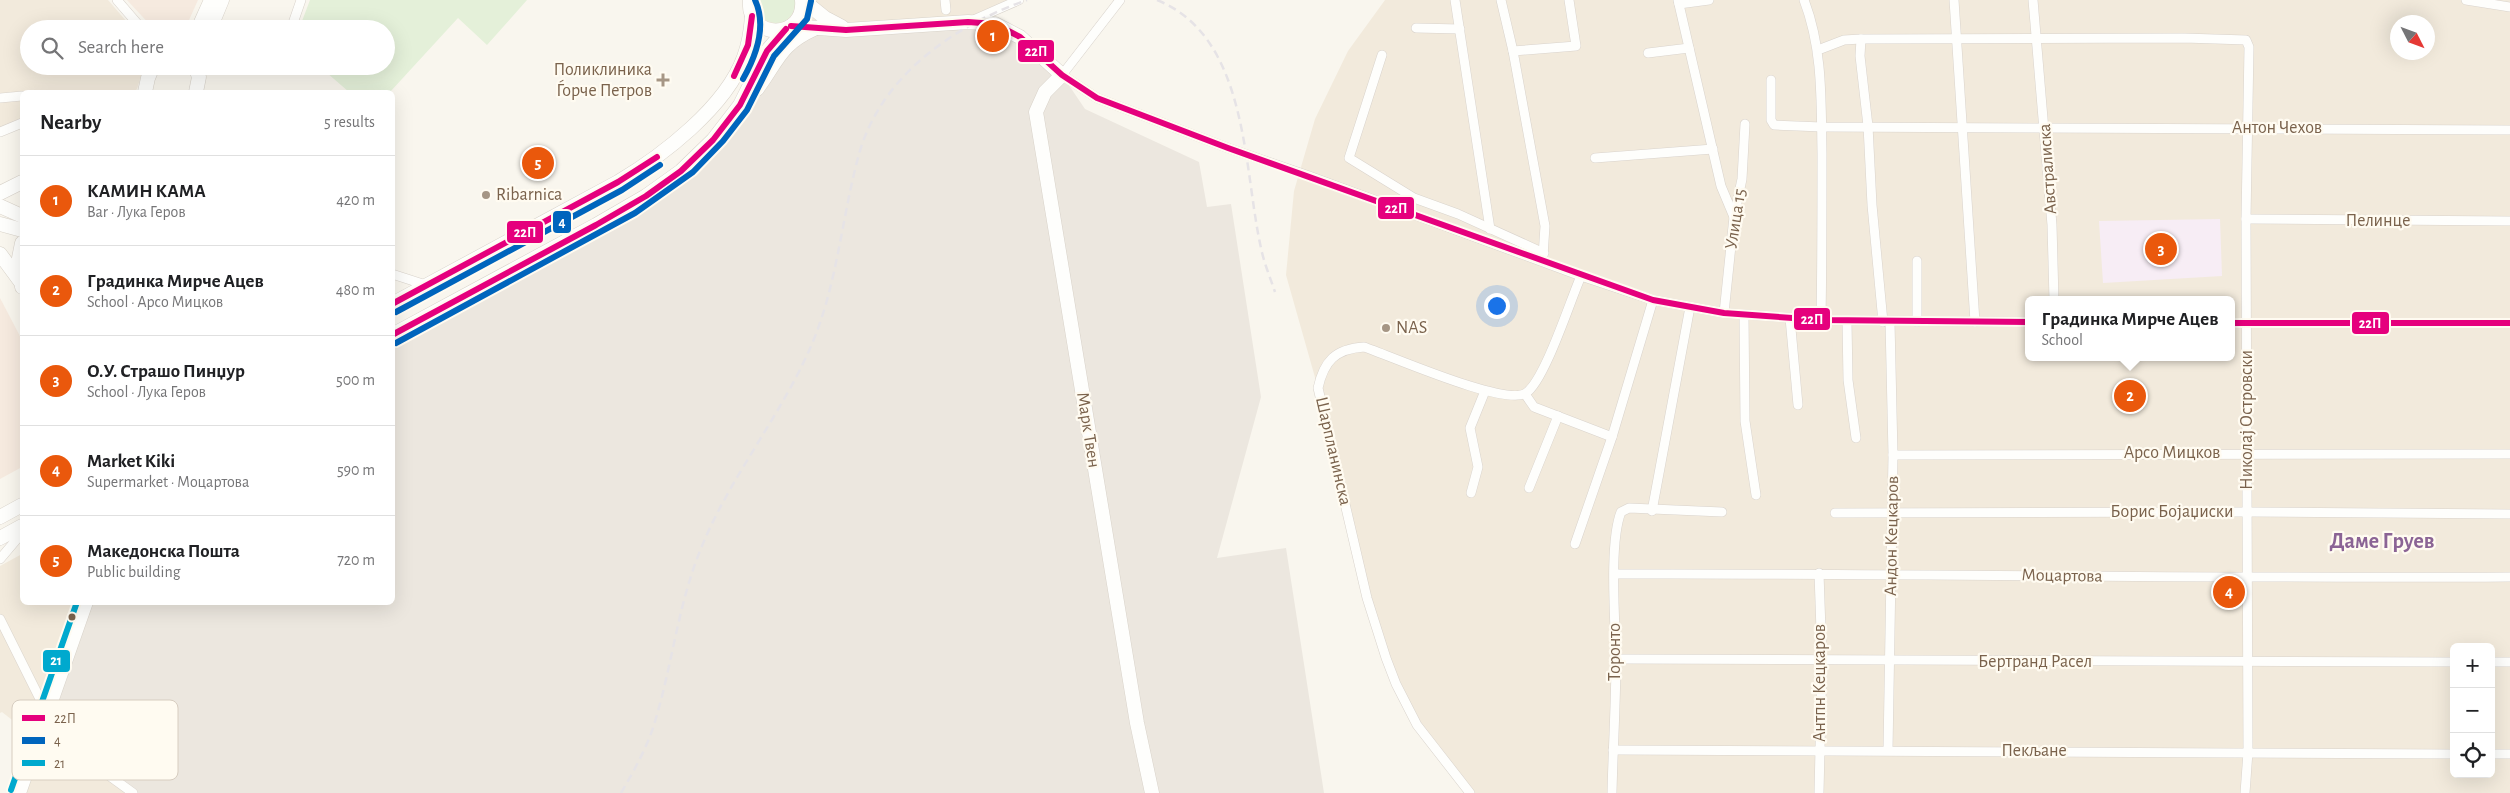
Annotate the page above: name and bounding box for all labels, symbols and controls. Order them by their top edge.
north arrow [2390,15,2435,60]
pin: 1 [977,17,1009,55]
search box [20,20,395,75]
icon: search [38,34,66,62]
text: Search here [78,38,164,57]
line badge: 22П [1017,39,1055,63]
text: 22П [1025,45,1047,59]
place label: Поликлиника Ѓорче Петров [554,61,652,100]
marker: Поликлиника Ѓорче Петров [656,73,670,87]
text: Nearby [40,112,101,133]
text: 5 results [324,114,375,130]
street label: Антон Чехов [2232,119,2322,137]
street label: Австралиска [2036,123,2060,215]
pin: 5 [522,144,554,182]
text: КАМИН КАМА [87,182,206,201]
place label: Ribarnica [496,186,562,204]
street label: Улица 15 [1722,187,1750,251]
marker: Ribarnica [480,189,492,201]
text: 1 [53,192,59,208]
text: 420 m [336,192,375,208]
line badge: 22П [1377,196,1415,220]
text: 22П [1385,202,1407,216]
text: Bar · Лука Геров [87,204,186,220]
line badge: 4 [552,210,572,234]
street label: Пелинце [2346,212,2410,230]
text: 4 [558,216,566,230]
line badge: 22П [506,220,544,244]
text: 22П [514,226,536,240]
pin: 3 [2145,230,2177,268]
text: Градинка Мирче Ацев [87,272,264,291]
text: 2 [52,282,60,298]
text: 480 m [336,282,375,298]
your location [1484,293,1510,319]
text: School · Арсо Мицков [87,294,223,310]
popup [2025,296,2235,361]
line badge: 22П [1793,307,1831,331]
text: Градинка Мирче Ацев [2042,310,2218,329]
line badge: 22П [2351,311,2390,335]
text: 22П [1801,313,1823,327]
text: 22П [2359,317,2381,331]
place label: NAS [1396,319,1427,337]
marker: NAS [1380,322,1392,334]
text: School [2042,332,2083,348]
street label: Николај Островски [2238,350,2256,490]
text: О.У. Страшо Пинџур [87,362,245,381]
text: 3 [53,372,59,388]
text: 500 m [336,372,375,388]
pin: 2 [2114,377,2146,415]
text: School · Лука Геров [87,384,206,400]
street label: Марк Твен [1073,391,1103,469]
street label: Шарпланинска [1312,395,1354,507]
street label: Арсо Мицков [2124,444,2220,462]
text: Market Kiki [87,452,175,471]
text: 4 [52,462,60,478]
text: 590 m [337,462,375,478]
text: Supermarket · Моцартова [87,474,249,490]
street label: Андон Кецкаров [1882,476,1902,596]
street label: Борис Бојаџиски [2110,503,2234,521]
district label: Даме Груев [2329,530,2435,553]
text: Македонска Пошта [87,542,240,561]
text: 5 [53,552,59,568]
text: 720 m [337,552,375,568]
text: Public building [87,564,181,580]
street label: Моцартова [2021,566,2103,586]
pin: 4 [2213,573,2245,611]
unlabelled marker [67,612,77,622]
street label: Торонто [1606,623,1624,681]
street label: Антпн Кецкаров [1811,624,1829,742]
map controls [2450,643,2495,778]
button: + [2450,643,2495,688]
line badge: 21 [42,649,71,673]
street label: Бертранд Расел [1978,653,2092,671]
text: 21 [50,654,62,668]
button: − [2450,688,2495,733]
legend [12,700,178,780]
text: 22П [54,712,76,726]
button: locate [2450,733,2495,778]
text: 4 [54,734,61,748]
street label: Пекљане [2001,742,2067,760]
text: 21 [54,757,65,771]

